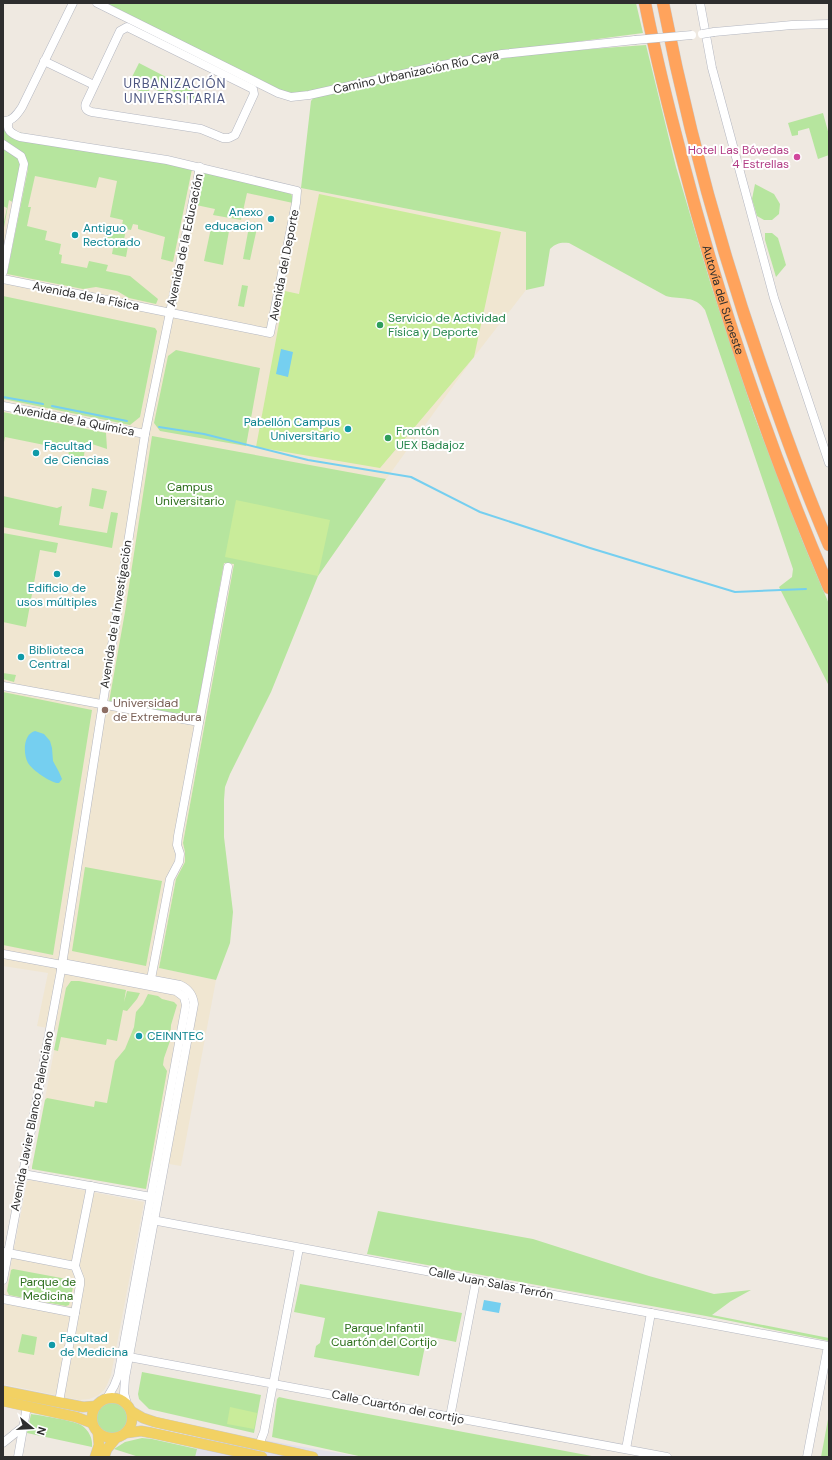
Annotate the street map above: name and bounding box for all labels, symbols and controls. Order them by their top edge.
street label: Camino Urbanización Río Caya [332,47,500,97]
district label: URBANIZACIÓN UNIVERSITARIA [123,75,227,107]
place label: Hotel Las Bóvedas 4 Estrellas [688,142,789,172]
marker: Hotel Las Bóvedas 4 Estrellas [792,152,802,162]
street label: Avenida de la Educación [163,172,207,308]
place label: Anexo educacion [205,204,263,234]
street label: Avenida del Deporte [265,208,303,322]
marker: Anexo educacion [266,214,276,224]
place label: Antiguo Rectorado [83,220,141,250]
marker: Antiguo Rectorado [70,230,80,240]
street label: Autovía del Suroeste [698,243,748,357]
street label: Avenida de la Física [31,278,141,314]
place label: Servicio de Actividad Física y Deporte [388,310,506,340]
marker: Servicio de Actividad Física y Deporte [375,320,385,330]
street label: Avenida de la Química [12,400,136,440]
place label: Pabellón Campus Universitario [244,414,340,444]
place label: Frontón UEX Badajoz [396,423,464,453]
marker: Pabellón Campus Universitario [343,424,353,434]
marker: Frontón UEX Badajoz [383,433,393,443]
place label: Facultad de Ciencias [44,438,109,468]
marker: Facultad de Ciencias [31,448,41,458]
park label: Campus Universitario [155,479,225,509]
street label: Avenida de la Investigación [96,539,136,689]
marker: Edificio de usos múltiples [52,569,62,579]
place label: Edificio de usos múltiples [17,580,97,610]
place label: Biblioteca Central [29,642,84,672]
marker: Biblioteca Central [16,652,26,662]
place label: Universidad de Extremadura [113,695,202,725]
marker: Universidad de Extremadura [100,705,110,715]
place label: CEINNTEC [147,1028,204,1044]
street label: Avenida Javier Blanco Palenciano [7,1029,57,1213]
marker: CEINNTEC [134,1031,144,1041]
street label: Calle Juan Salas Terrón [427,1263,555,1303]
park label: Parque de Medicina [20,1274,76,1304]
park label: Parque Infantil Cuartón del Cortijo [331,1320,437,1350]
place label: Facultad de Medicina [60,1330,128,1360]
marker: Facultad de Medicina [47,1340,57,1350]
street label: Calle Cuartón del cortijo [330,1386,466,1428]
north arrow [12,1408,52,1448]
text: N [34,1425,49,1437]

